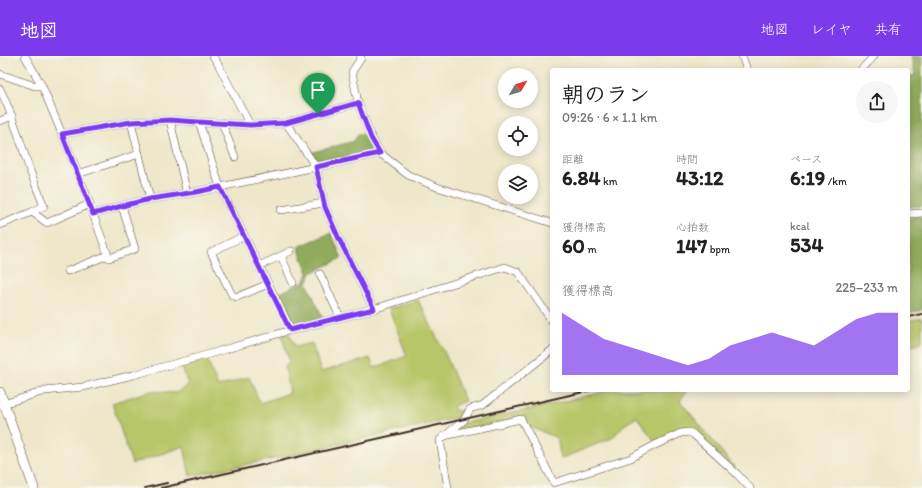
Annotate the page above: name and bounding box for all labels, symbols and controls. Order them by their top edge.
text: 地図 [20,19,58,42]
text: 地図 [761,21,789,38]
text: レイヤ [811,21,852,38]
text: 共有 [874,21,902,38]
north arrow [498,68,538,108]
map controls [498,68,538,204]
pin [301,73,335,114]
icon: arrive [307,79,329,101]
text: 朝のラン [562,81,650,108]
button: share [856,81,898,123]
text: 09:26 · 6 × 1.1 km [562,110,657,125]
button: locate [498,116,538,156]
text: 距離 [562,153,584,166]
text: 時間 [676,153,698,166]
text: ペース [790,153,822,166]
button: layers [498,164,538,204]
text: 6.84 [562,166,600,190]
text: 43:12 [676,166,724,190]
text: 6:19 [790,166,825,190]
text: km [600,175,618,188]
text: /km [825,175,847,188]
text: kcal [790,220,810,233]
text: 獲得標高 [562,221,606,234]
text: 心拍数 [676,221,709,234]
text: 534 [790,233,823,257]
text: 60 [562,234,585,258]
text: 147 [676,234,707,258]
text: m [585,243,597,256]
text: bpm [707,243,730,256]
text: 225–233 m [835,280,898,295]
text: 獲得標高 [562,283,614,298]

